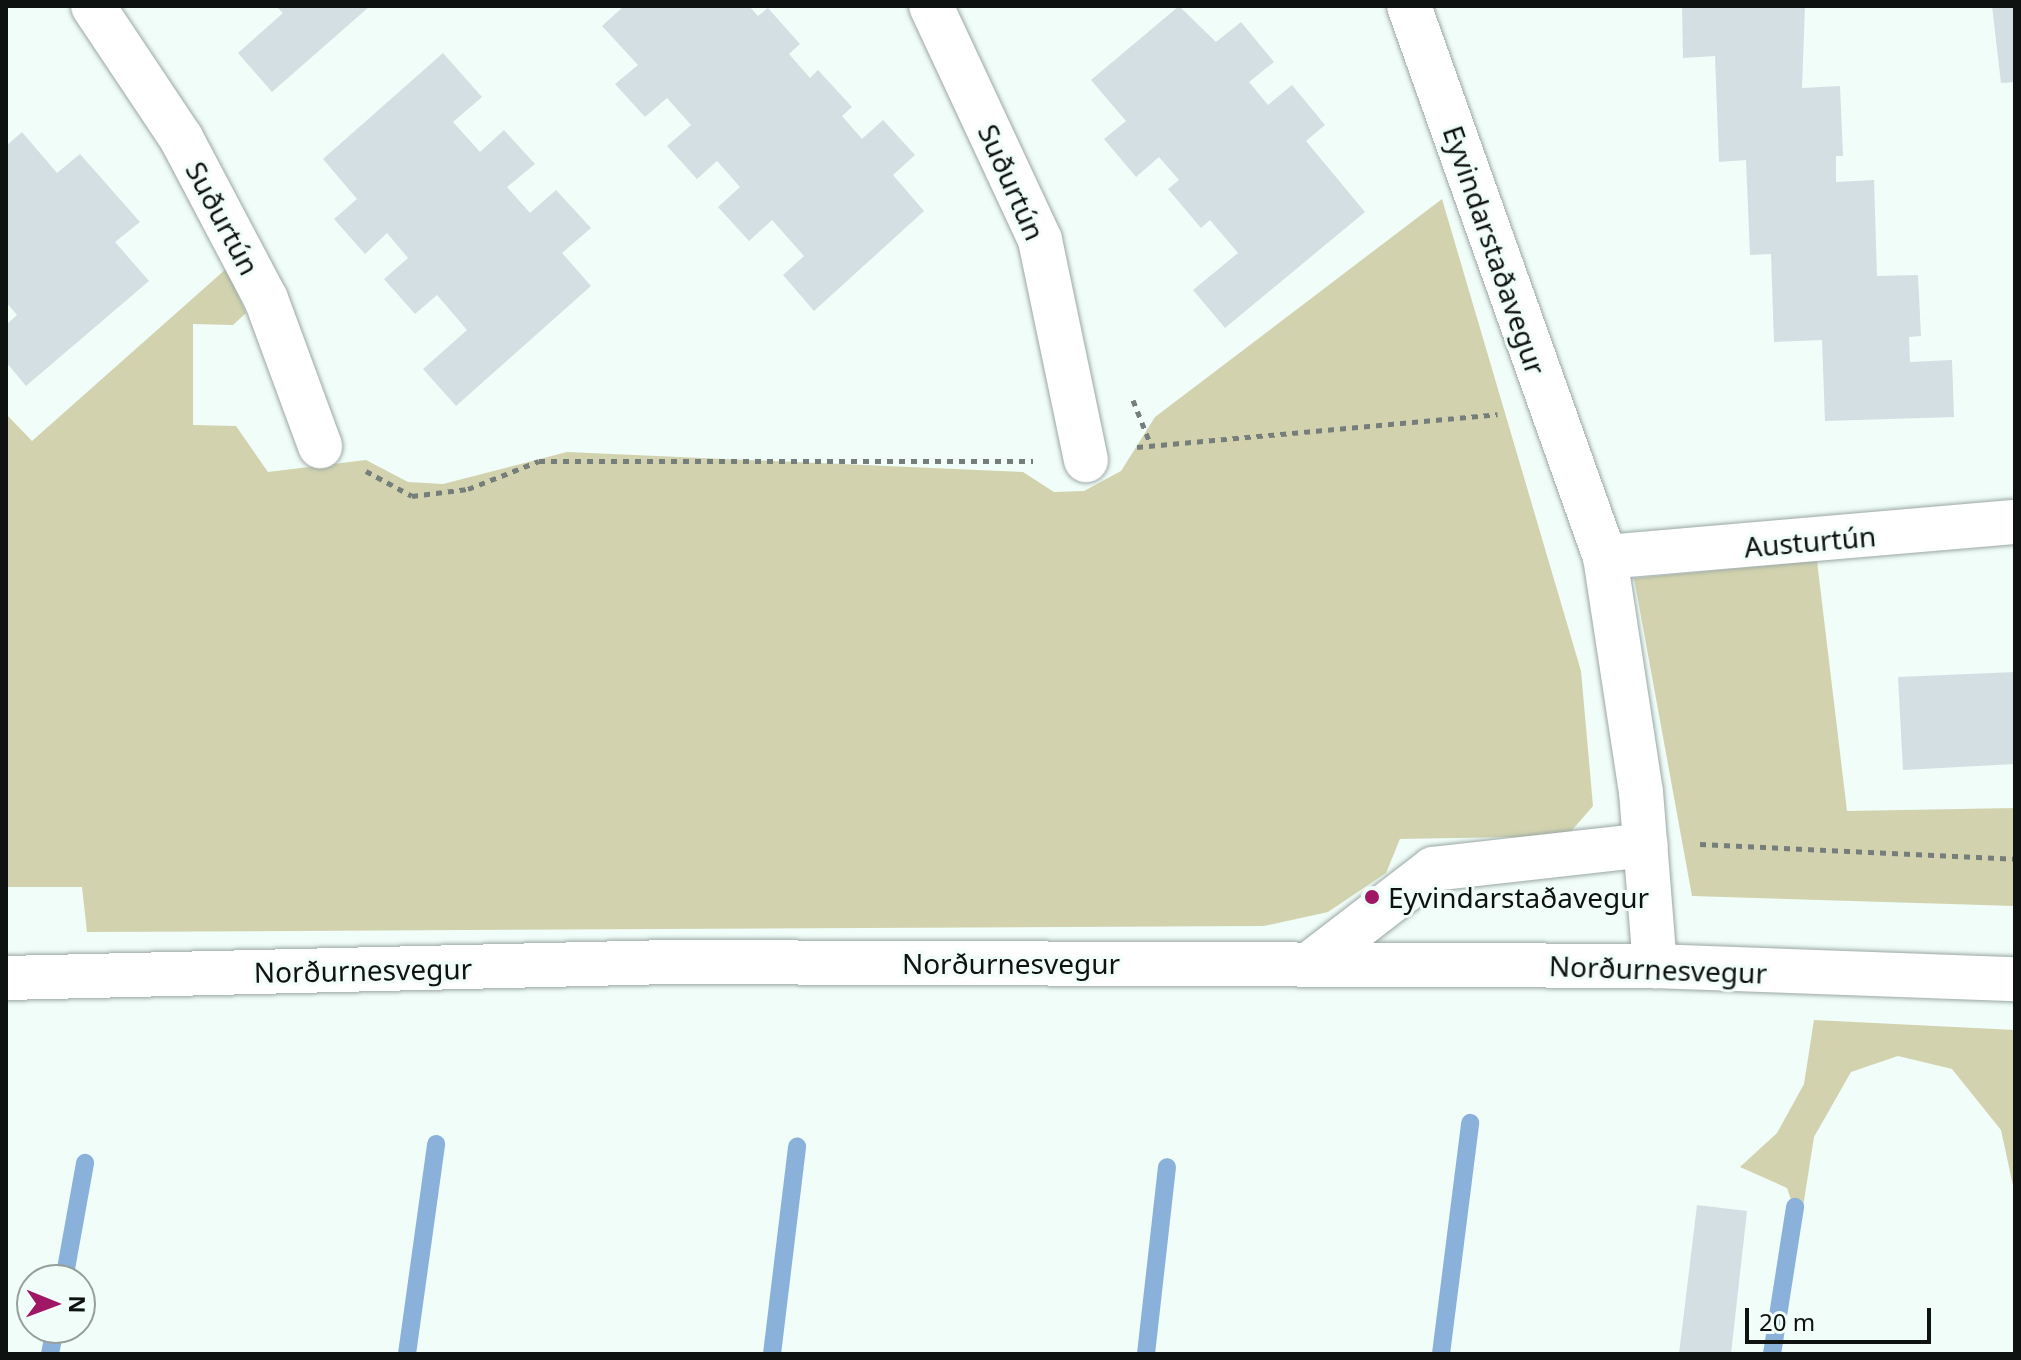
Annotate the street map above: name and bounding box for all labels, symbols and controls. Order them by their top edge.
street label: Suðurtún [972,119,1052,245]
street label: Eyvindarstaðavegur [1437,121,1553,379]
street label: Suðurtún [179,156,267,280]
street label: Austurtún [1743,518,1877,564]
place label: Eyvindarstaðavegur [1388,880,1649,914]
marker: Eyvindarstaðavegur [1363,888,1381,906]
street label: Norðurnesvegur [902,946,1120,980]
street label: Norðurnesvegur [1548,948,1768,990]
street label: Norðurnesvegur [254,951,472,989]
north arrow [16,1264,96,1344]
scale bar [1749,1292,1935,1342]
text: N [63,1295,93,1314]
text: 20 m [1759,1305,1815,1338]

